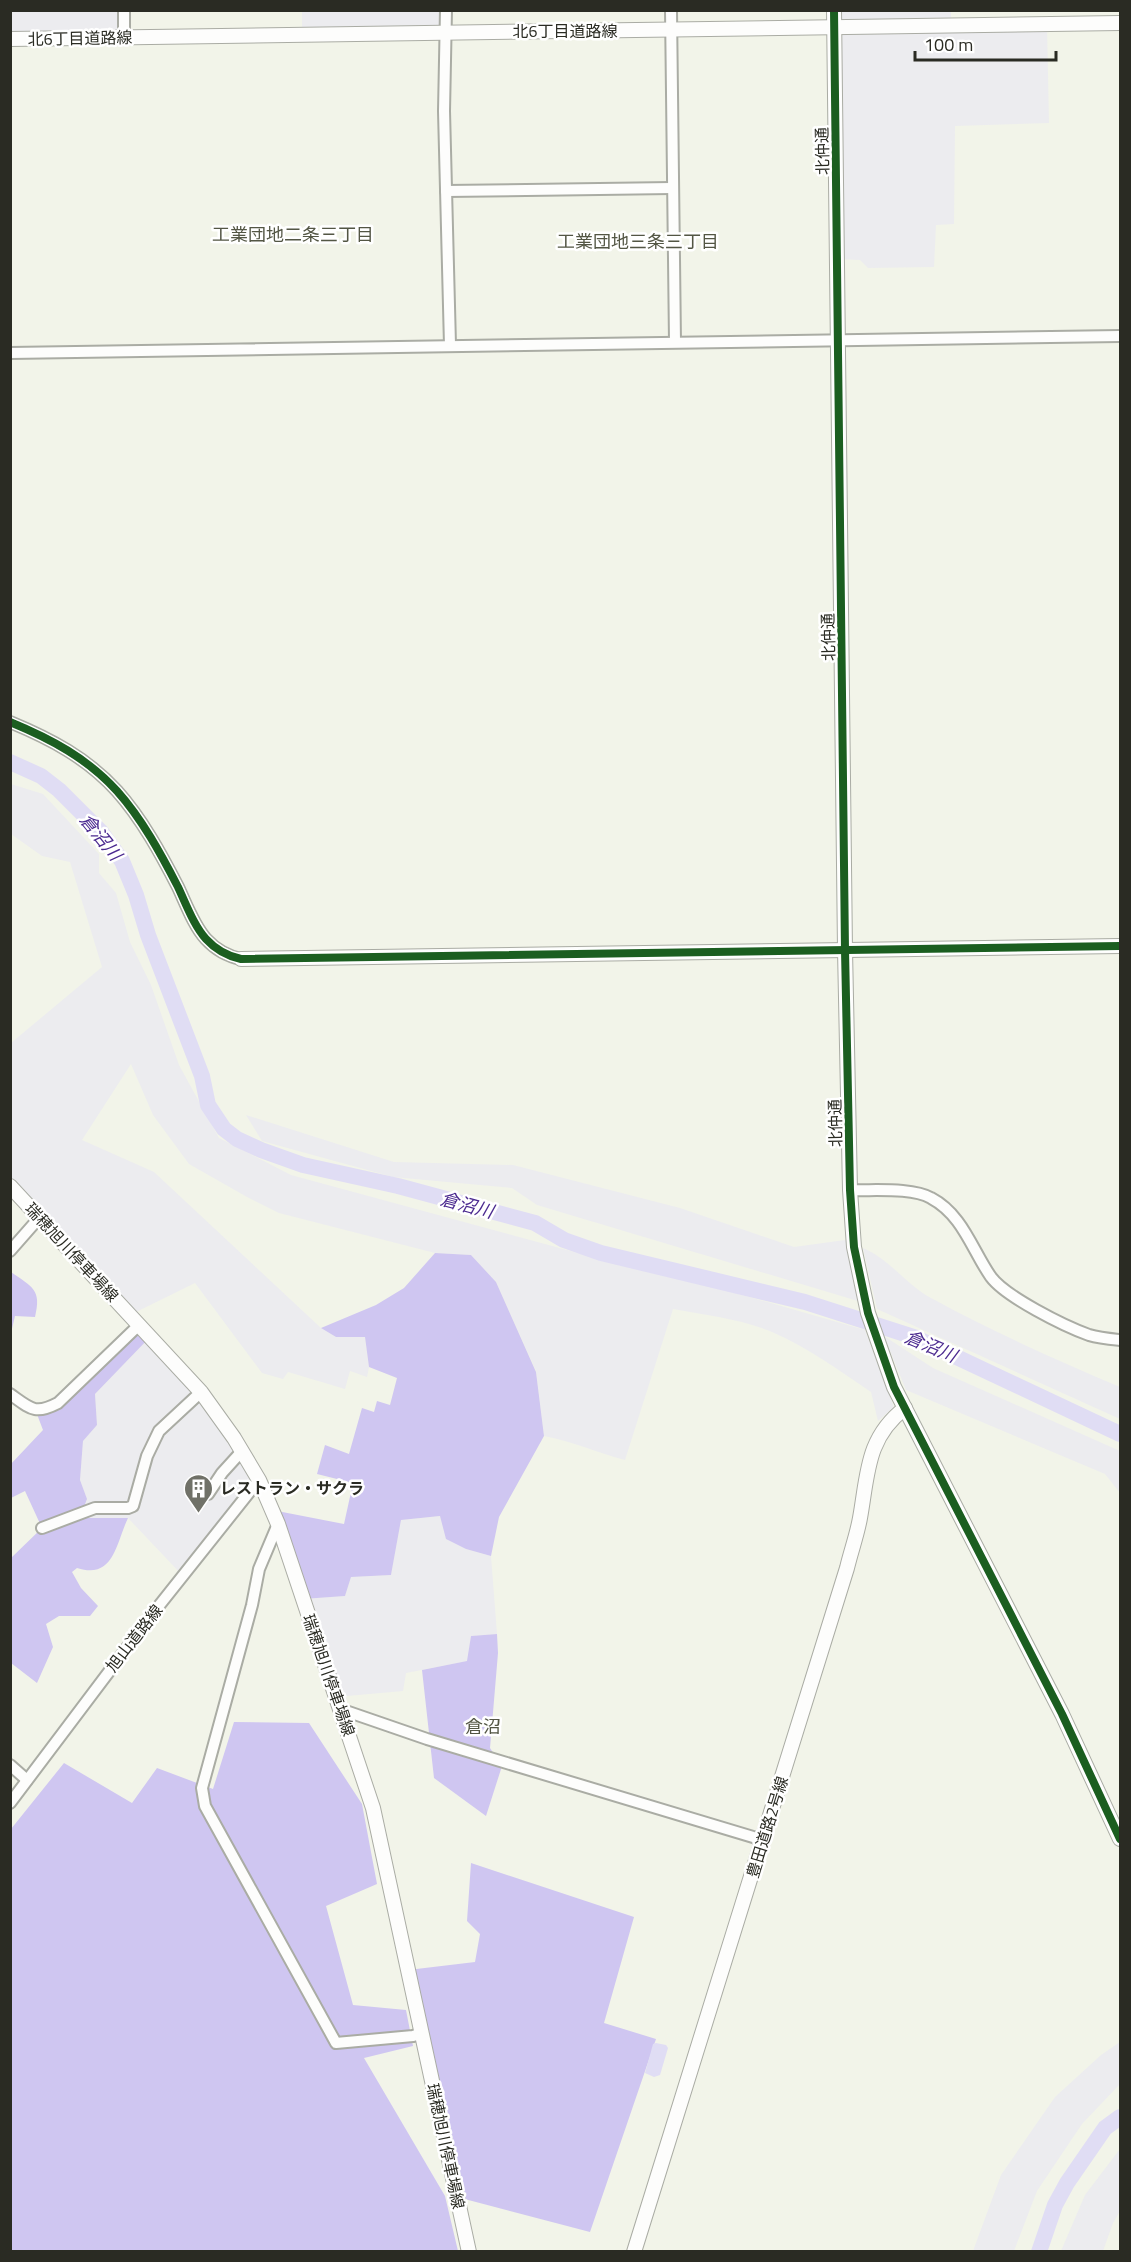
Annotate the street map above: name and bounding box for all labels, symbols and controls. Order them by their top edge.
street label: 北6丁目道路線 [513,19,617,43]
scale bar [915,24,1056,62]
street label: 北6丁目道路線 [27,25,133,51]
text: 100 m [924,31,973,58]
street label: 北仲通 [810,127,834,175]
district label: 工業団地二条三丁目 [212,221,374,248]
district label: 工業団地三条三丁目 [557,228,719,255]
street label: 北仲通 [816,613,840,661]
water label: 倉沼川 [74,808,130,868]
street label: 北仲通 [823,1099,847,1147]
water label: 倉沼川 [437,1185,499,1226]
street label: 瑞穂旭川停車場線 [20,1197,124,1307]
water label: 倉沼川 [901,1323,963,1370]
building icon: レストラン・サクラ [183,1472,215,1514]
place label: レストラン・サクラ [220,1476,364,1500]
street label: 旭山道路線 [100,1599,168,1677]
street label: 瑞穂旭川停車場線 [297,1611,361,1739]
district label: 倉沼 [465,1713,501,1740]
street label: 豊田道路2号線 [740,1773,794,1881]
street label: 瑞穂旭川停車場線 [421,2081,471,2211]

